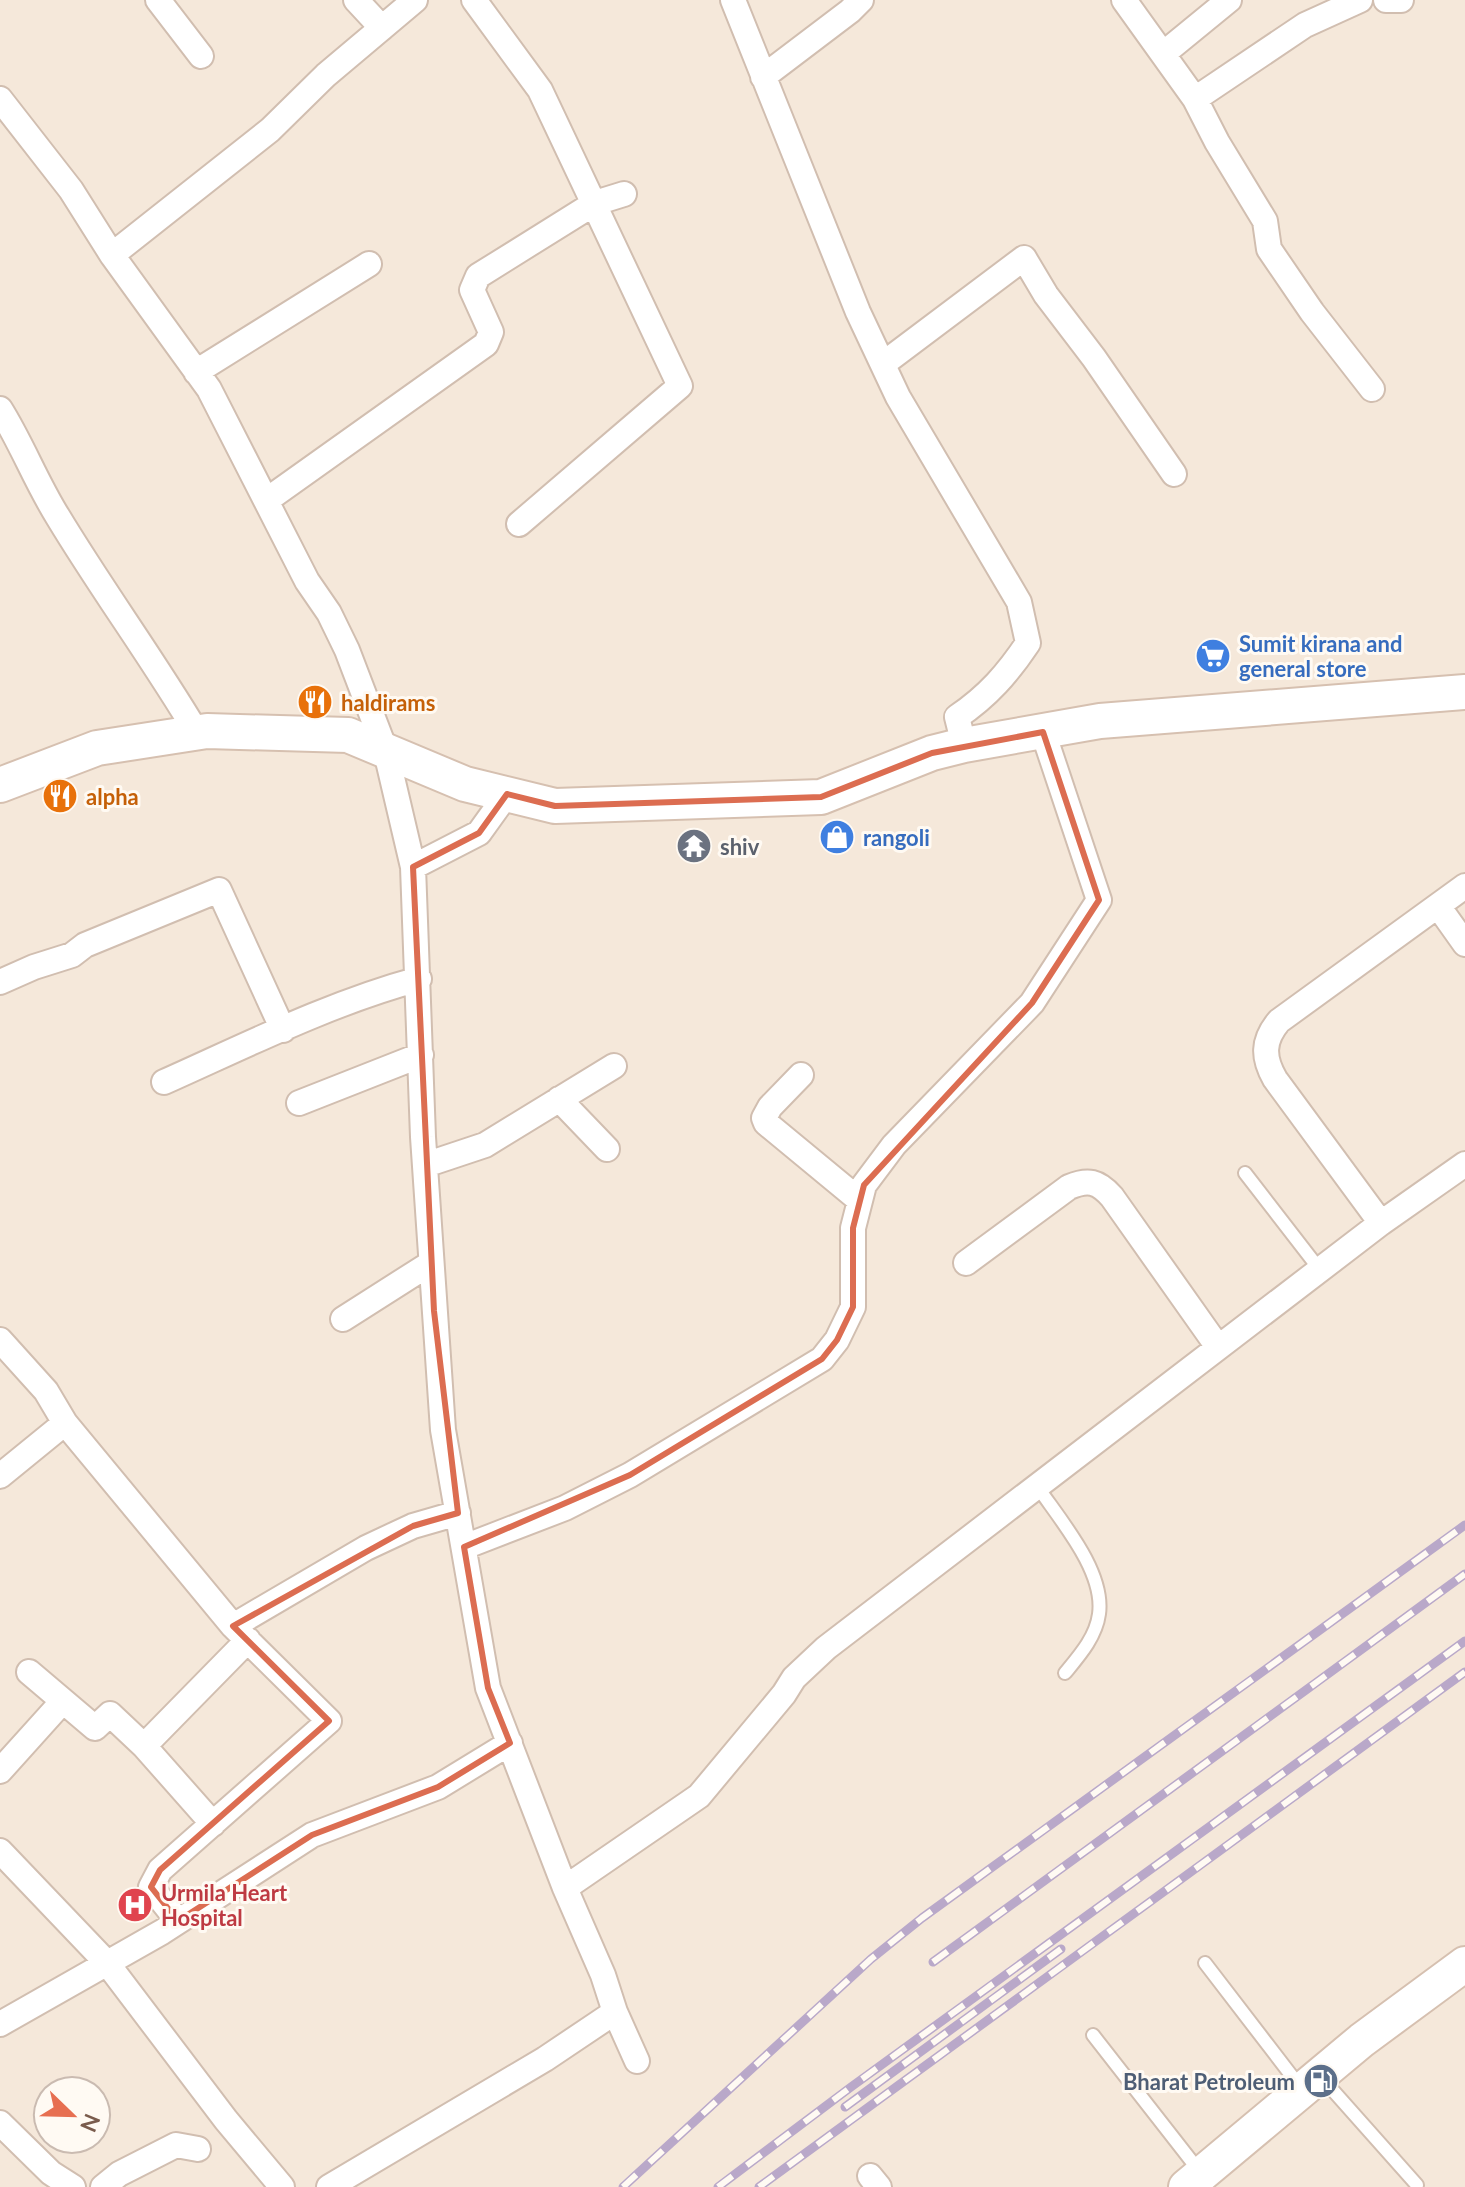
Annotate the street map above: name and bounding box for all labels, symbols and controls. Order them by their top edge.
place label: Sumit kirana and general store [1239,630,1402,682]
supermarket icon: Sumit kirana and general store [1194,637,1232,675]
restaurant icon: haldirams [296,683,334,721]
place label: haldirams [341,689,435,716]
restaurant icon: alpha [41,777,79,815]
place label: alpha [86,783,139,810]
shop icon: rangoli [818,818,856,856]
place label: rangoli [863,824,930,851]
temple icon: shiv [675,827,713,865]
place label: shiv [720,833,760,860]
place label: Urmila Heart Hospital [161,1879,288,1931]
hospital icon: Urmila Heart Hospital [116,1886,154,1924]
fuel station icon: Bharat Petroleum [1302,2062,1340,2100]
place label: Bharat Petroleum [1123,2068,1295,2095]
north arrow [32,2075,112,2155]
text: N [75,2110,107,2136]

